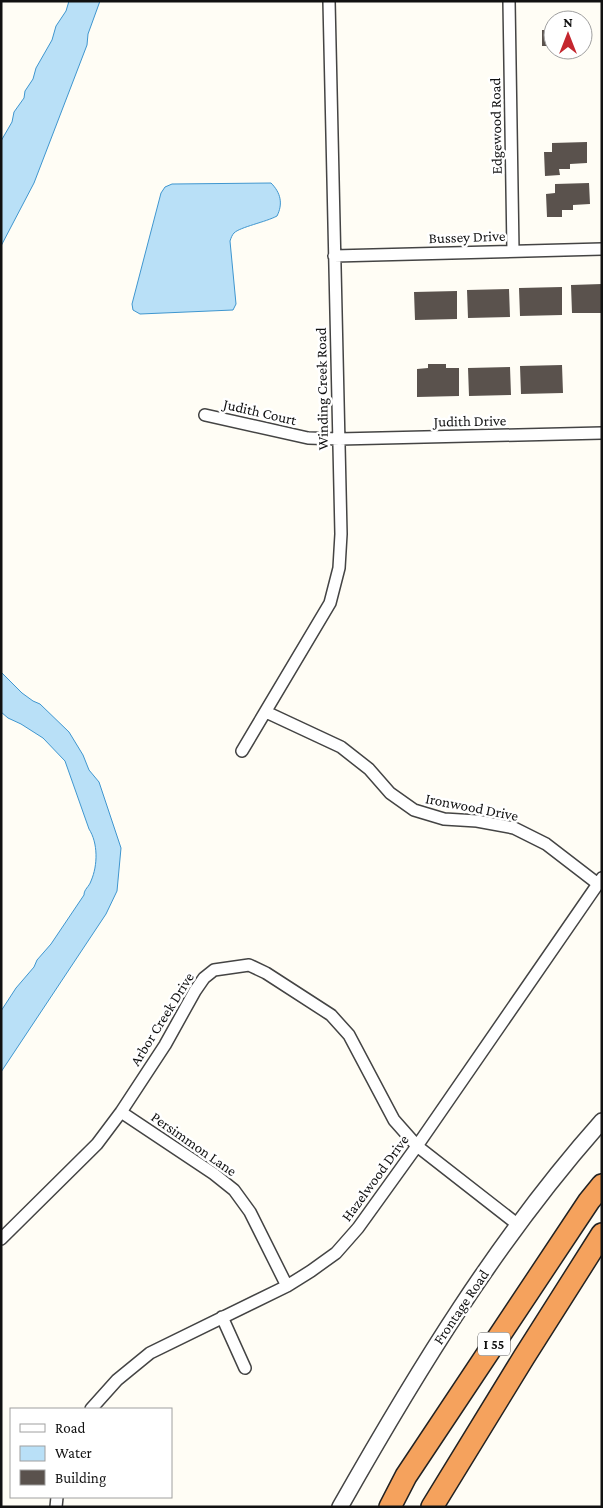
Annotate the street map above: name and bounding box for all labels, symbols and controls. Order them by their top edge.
north arrow [543,10,593,60]
text: N [563,14,573,30]
street label: Edgewood Road [487,77,506,174]
street label: Bussey Drive [428,228,506,247]
street label: Winding Creek Road [313,327,332,451]
street label: Judith Court [220,395,299,429]
street label: Judith Drive [431,412,507,431]
street label: Ironwood Drive [424,790,520,824]
street label: Arbor Creek Drive [127,969,197,1068]
street label: Persimmon Lane [148,1109,240,1180]
street label: Hazelwood Drive [338,1131,412,1224]
street label: Frontage Road [430,1267,493,1348]
road number: I 55 [478,1332,510,1356]
legend [10,1408,172,1498]
text: Road [55,1420,86,1436]
text: Water [55,1445,92,1461]
text: Building [55,1470,106,1487]

